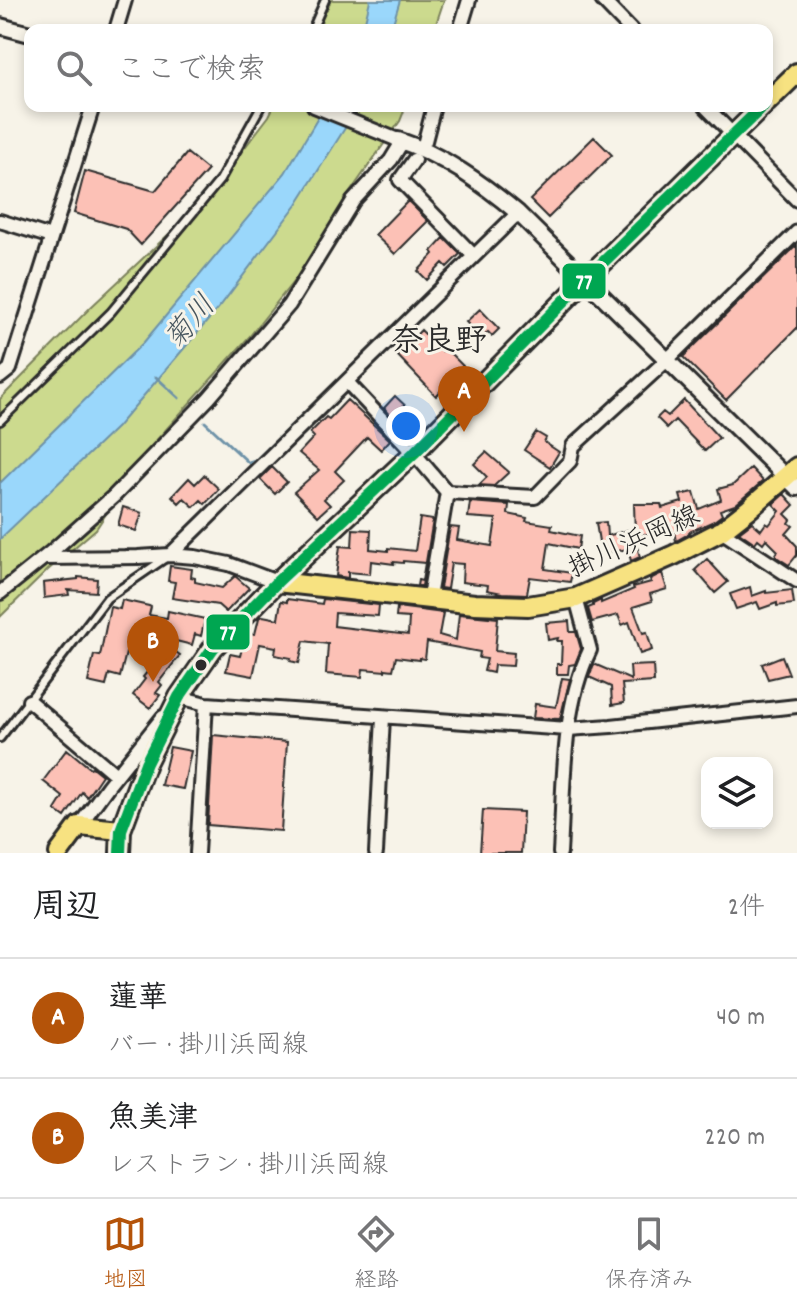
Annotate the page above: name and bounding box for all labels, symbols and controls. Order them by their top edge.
search box [24,24,773,112]
icon: search [52,46,96,90]
text: ここで検索 [116,51,266,94]
line badge: 77 [561,262,607,300]
text: 77 [576,269,593,300]
water label: 菊川 [156,287,228,361]
district label: 奈良野 [391,321,487,367]
pin: A [438,366,490,432]
your location [386,406,426,446]
street label: 掛川浜岡線 [563,498,707,591]
line badge: 77 [205,613,251,651]
pin: B [127,616,179,682]
text: 77 [220,620,237,651]
unlabelled marker [193,657,209,673]
map controls [701,757,773,829]
button: layers [701,757,773,829]
text: 周辺 [32,885,100,934]
text: 2件 [728,890,765,927]
text: 蓮華 [108,979,168,1022]
text: A [51,1000,65,1037]
text: 40 m [716,1000,765,1037]
text: バー · 掛川浜岡線 [108,1028,308,1065]
text: 魚美津 [108,1099,198,1142]
text: B [52,1120,64,1157]
text: 220 m [704,1120,765,1157]
text: レストラン · 掛川浜岡線 [108,1148,388,1185]
tab: 地図 [103,1212,148,1297]
tab: 経路 [354,1212,399,1297]
tab: 保存済み [605,1212,694,1297]

